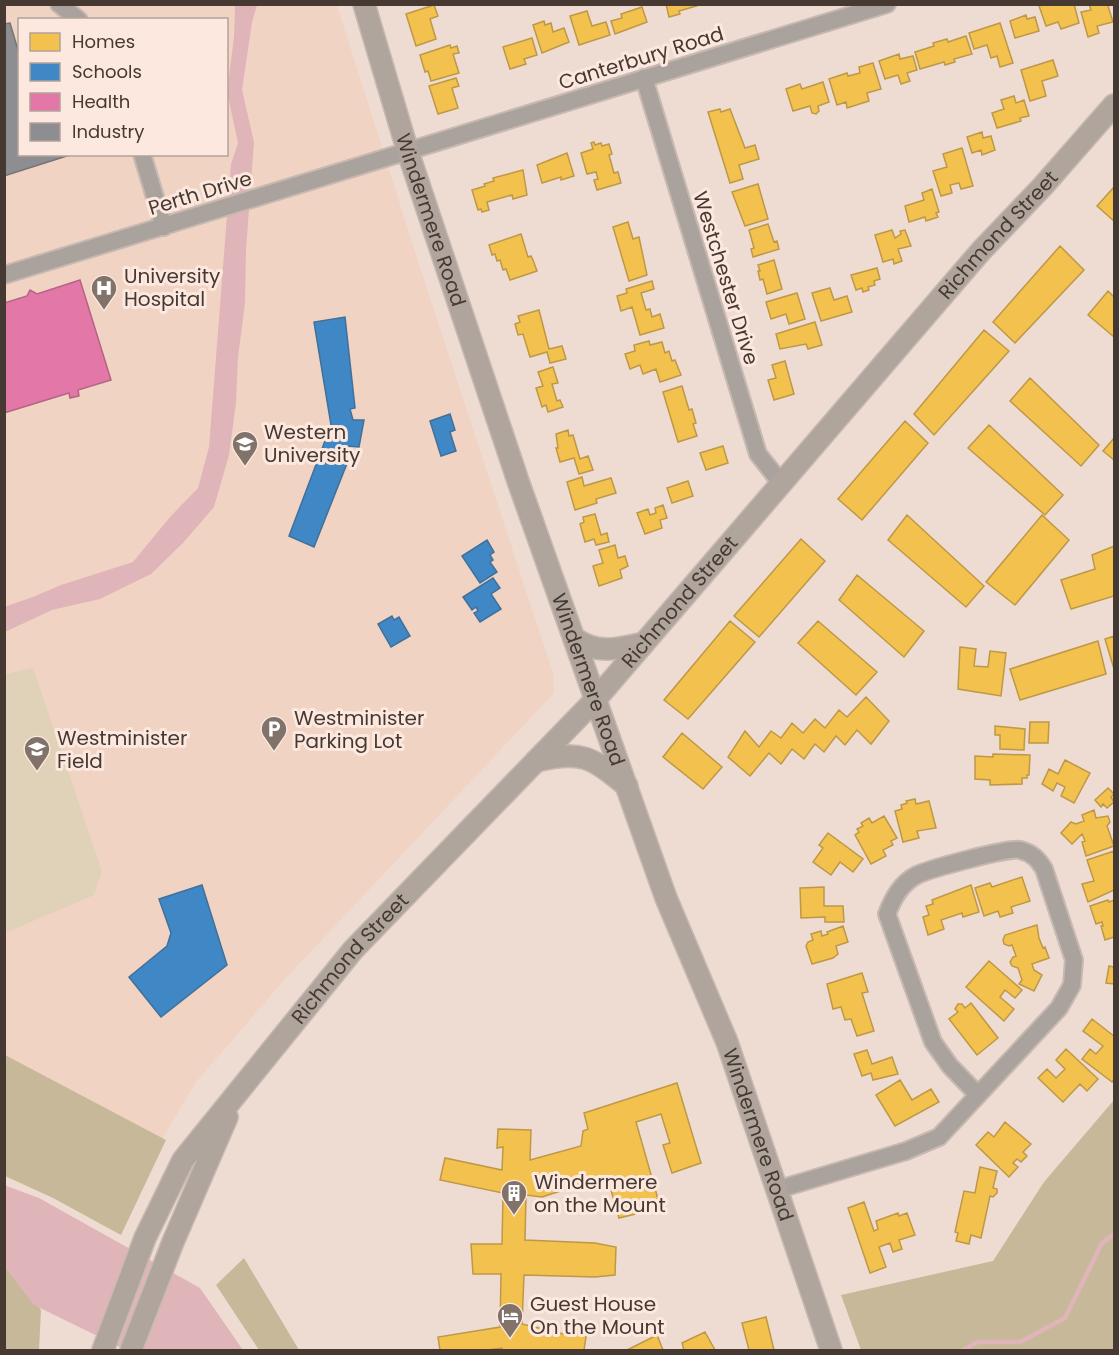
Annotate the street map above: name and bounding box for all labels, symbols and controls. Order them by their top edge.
legend [18,18,228,156]
street label: Canterbury Road [555,20,727,96]
text: Homes [72,29,135,54]
text: Schools [72,59,142,84]
text: Health [72,89,130,114]
text: Industry [72,119,144,144]
street label: Windermere Road [389,130,473,310]
street label: Perth Drive [145,164,255,222]
street label: Richmond Street [932,164,1064,305]
street label: Westchester Drive [686,188,766,368]
place label: University Hospital [124,262,220,313]
hospital icon: University Hospital [89,273,119,311]
place label: Western University [264,418,360,469]
school or university icon: Western University [230,429,260,467]
street label: Richmond Street [615,530,744,674]
street label: Windermere Road [545,590,632,770]
place label: Westminister Parking Lot [294,704,424,755]
parking icon: Westminister Parking Lot [259,714,289,752]
place label: Westminister Field [57,724,187,775]
school or university icon: Westminister Field [22,734,52,772]
street label: Richmond Street [285,887,415,1030]
street label: Windermere Road [716,1044,801,1225]
place label: Windermere on the Mount [534,1168,666,1219]
building icon: Windermere on the Mount [499,1178,529,1216]
place label: Guest House On the Mount [530,1290,665,1341]
hotel icon: Guest House On the Mount [495,1301,525,1339]

